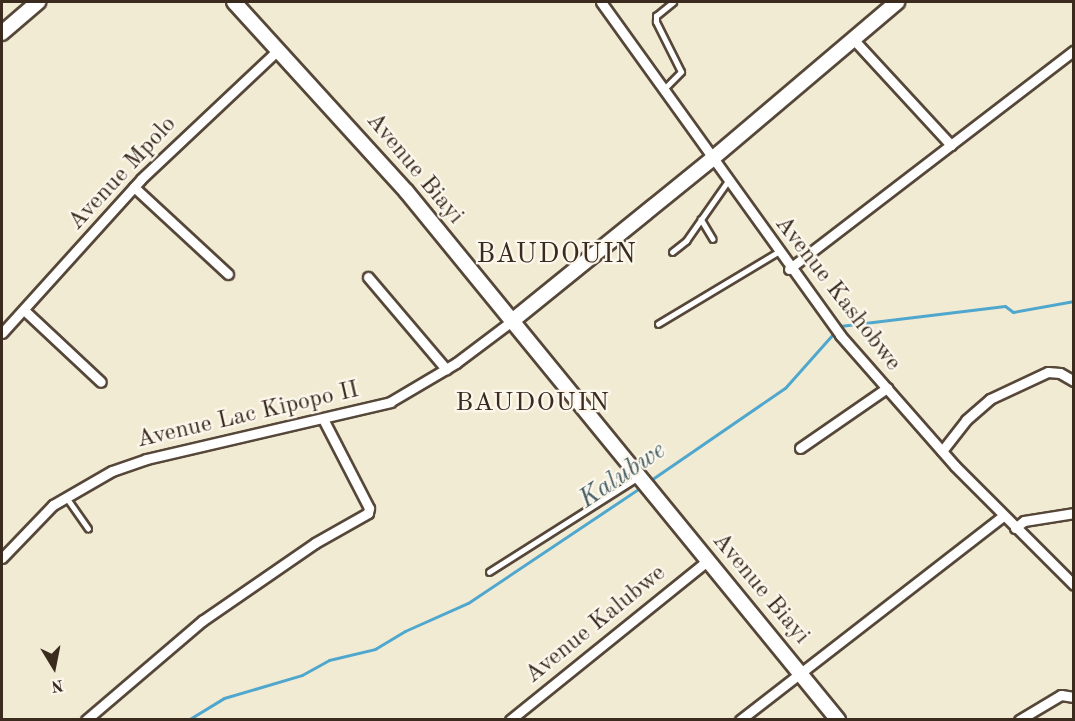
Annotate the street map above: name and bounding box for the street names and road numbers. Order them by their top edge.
street label: Avenue Biayi [359,107,469,231]
street label: Avenue Mpolo [63,111,183,237]
street label: Avenue Kashobwe [768,211,906,377]
street label: Avenue Lac Kipopo II [134,376,362,456]
street label: Avenue Biayi [705,527,815,651]
street label: Avenue Kalubwe [520,559,672,691]

